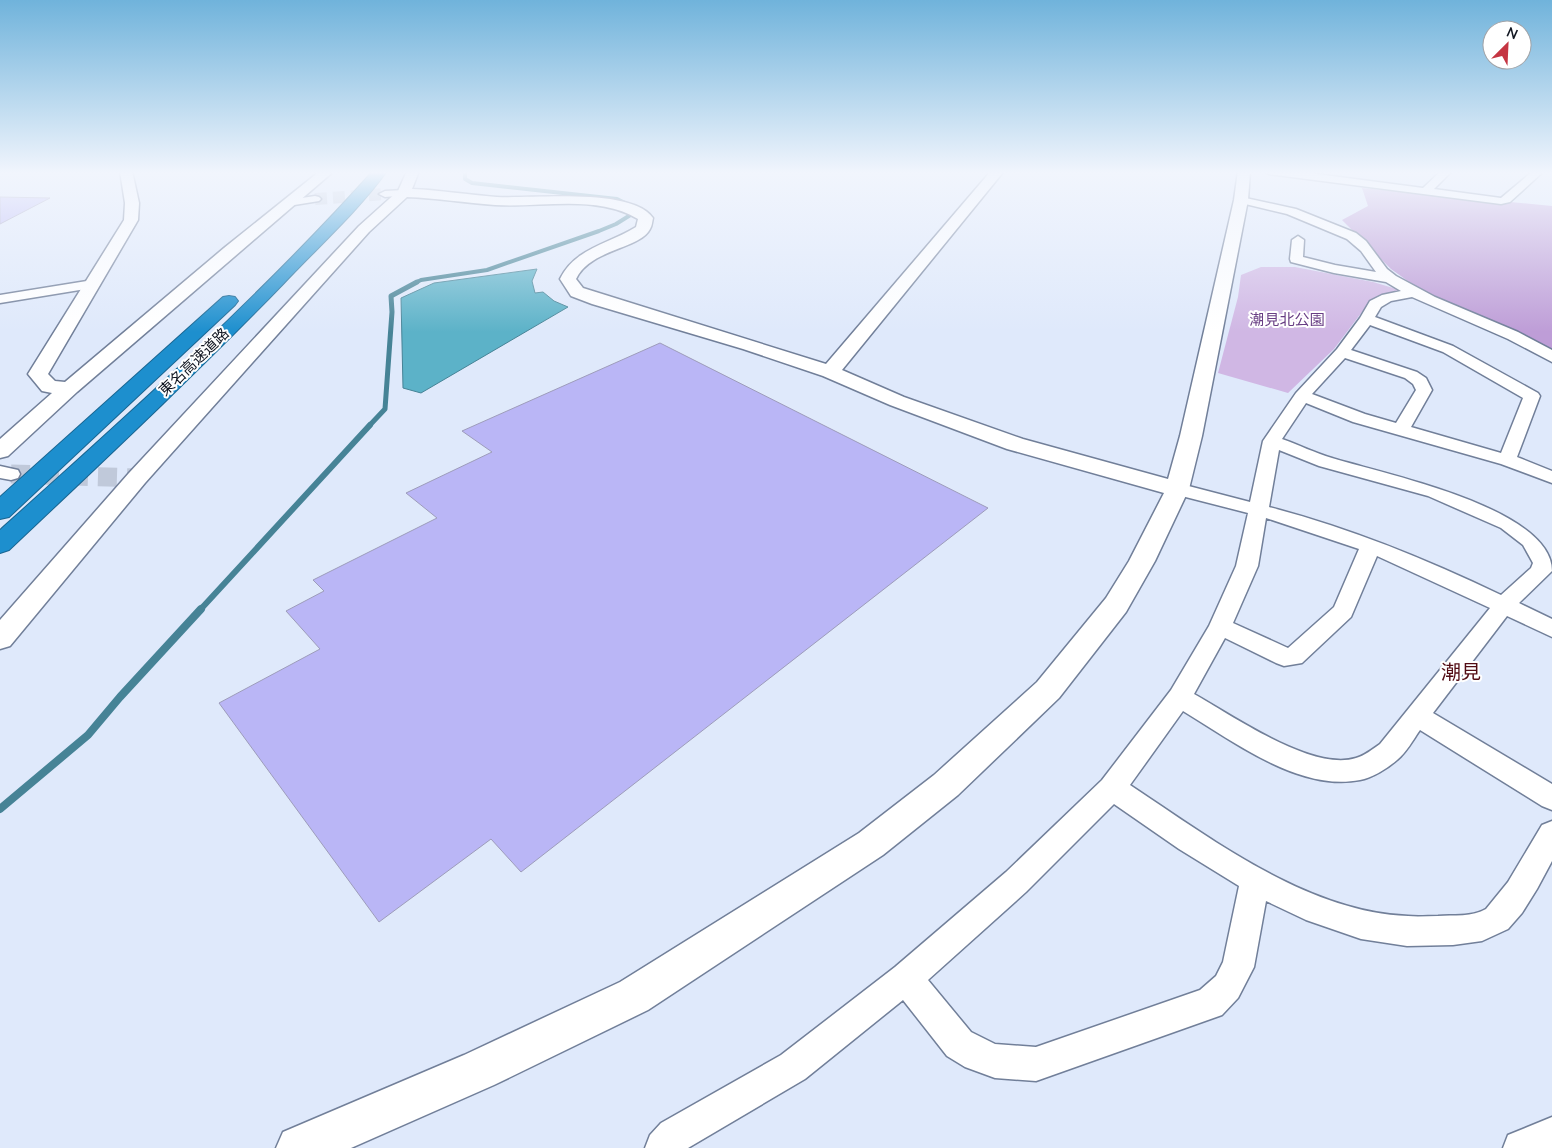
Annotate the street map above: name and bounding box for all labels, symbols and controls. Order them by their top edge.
north arrow [1482,20,1532,70]
text: N [1503,23,1521,44]
park label: 潮見北公園 [1249,310,1325,330]
street label: 東名高速道路 [155,324,233,400]
district label: 潮見 [1441,659,1481,686]

